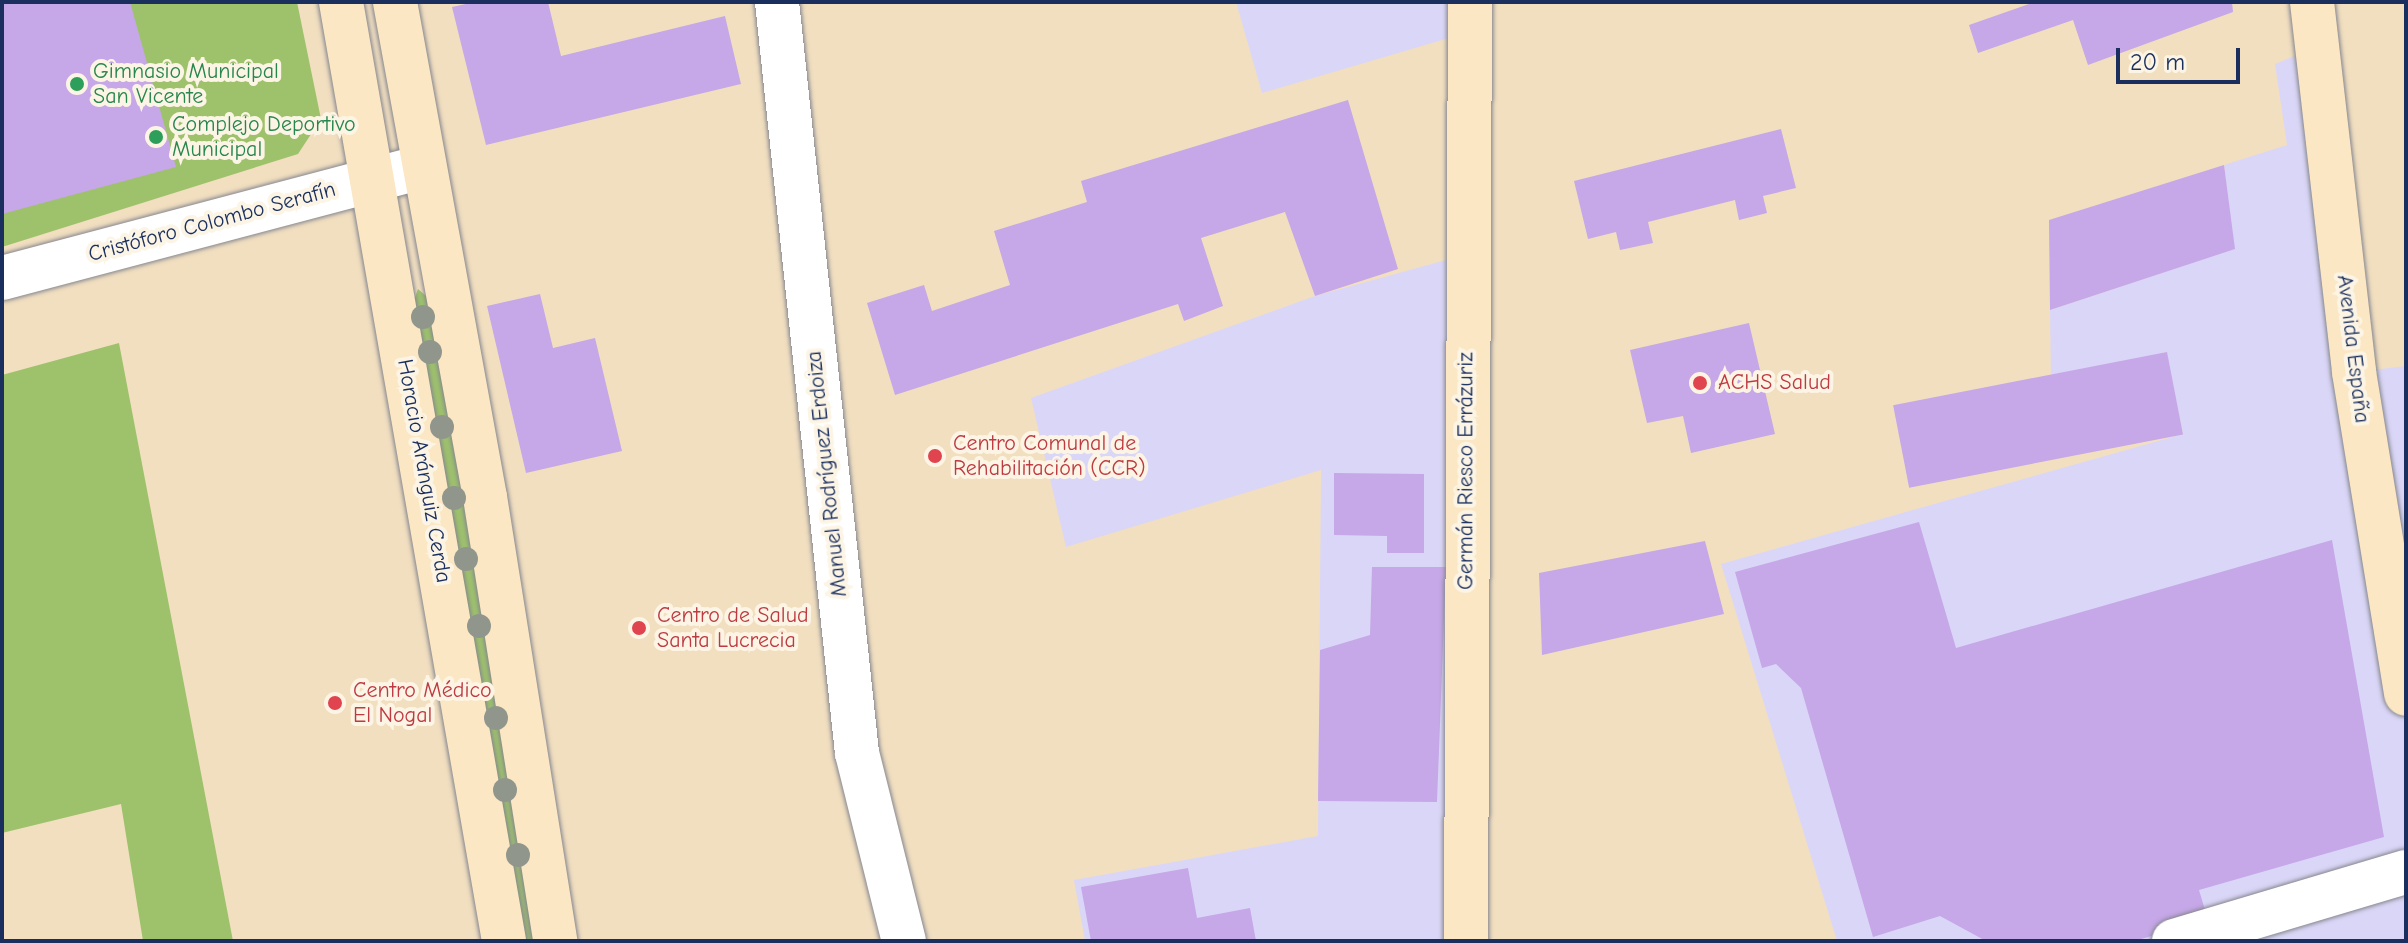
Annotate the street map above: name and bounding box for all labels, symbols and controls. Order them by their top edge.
scale bar [2120,32,2244,82]
text: 20 m [2130,48,2185,76]
place label: Gimnasio Municipal San Vicente [93,58,279,110]
marker: Gimnasio Municipal San Vicente [68,75,86,93]
place label: Complejo Deportivo Municipal [172,111,356,162]
marker: Complejo Deportivo Municipal [147,128,165,146]
street label: Cristóforo Colombo Serafín [85,176,339,268]
street label: Avenida España [2331,273,2375,425]
street label: Manuel Rodríguez Erdoiza [801,350,853,598]
street label: Germán Riesco Errázuriz [1453,352,1479,590]
street label: Horacio Aránguiz Cerda [391,357,457,585]
place label: ACHS Salud [1718,370,1831,396]
marker: ACHS Salud [1689,372,1711,394]
place label: Centro Comunal de Rehabilitación (CCR) [953,430,1146,482]
marker: Centro Comunal de Rehabilitación (CCR) [924,445,946,467]
place label: Centro de Salud Santa Lucrecia [657,602,809,654]
marker: Centro de Salud Santa Lucrecia [628,617,650,639]
place label: Centro Médico El Nogal [353,677,492,728]
marker: Centro Médico El Nogal [324,692,346,714]

